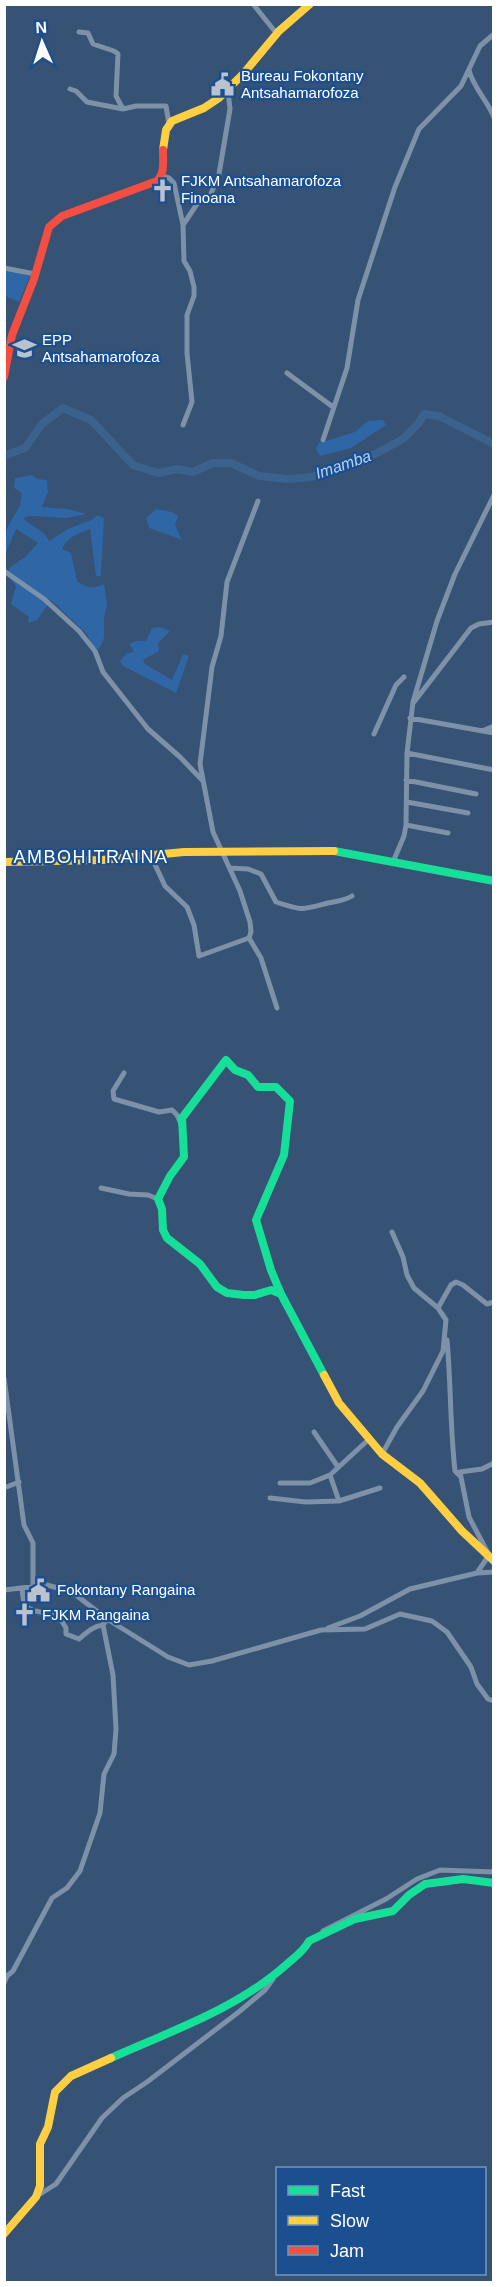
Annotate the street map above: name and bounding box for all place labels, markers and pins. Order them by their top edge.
place label: Bureau Fokontany Antsahamarofoza [241,67,364,101]
public building icon: Bureau Fokontany Antsahamarofoza [210,72,236,98]
place label: FJKM Antsahamarofoza Finoana [181,172,342,206]
church icon: FJKM Antsahamarofoza Finoana [150,177,176,203]
place label: EPP Antsahamarofoza [42,331,160,365]
school or university icon: EPP Antsahamarofoza [11,336,37,362]
public building icon: Fokontany Rangaina [26,1577,52,1603]
place label: Fokontany Rangaina [57,1581,196,1598]
church icon: FJKM Rangaina [11,1602,37,1628]
place label: FJKM Rangaina [42,1606,150,1623]

